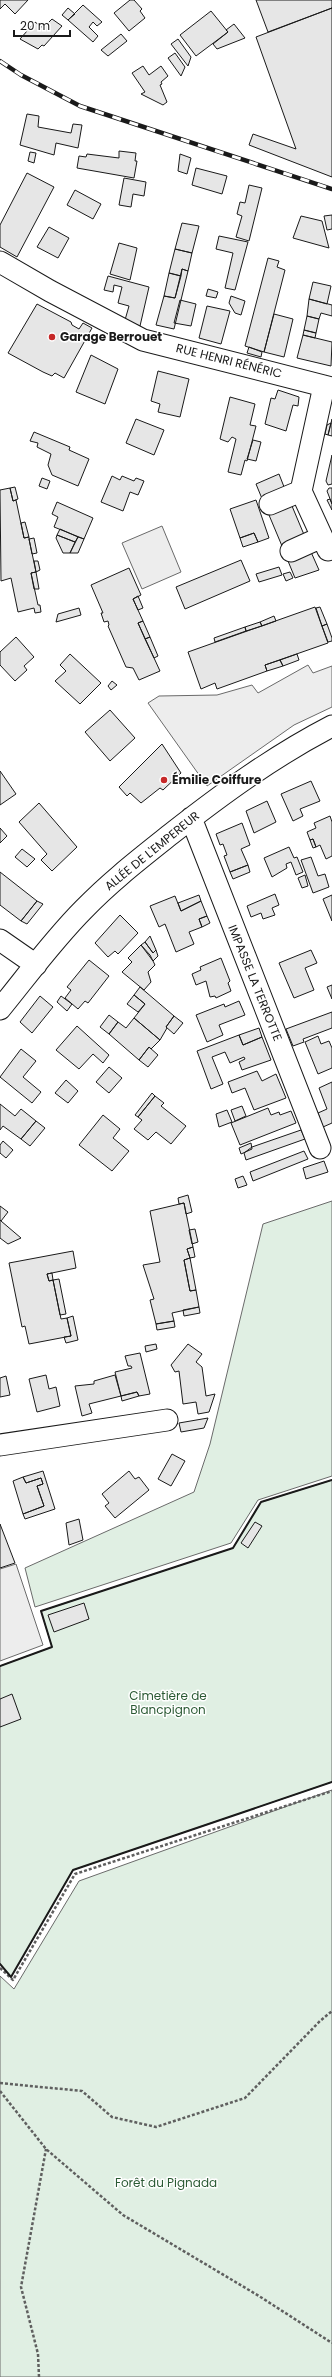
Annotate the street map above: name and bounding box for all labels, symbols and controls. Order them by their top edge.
scale bar [14,12,70,38]
text: 20 m [20,17,50,34]
place label: Garage Berrouet [60,328,162,345]
marker: Garage Berrouet [47,332,57,342]
street label: RUE HENRI RÉNÉRIC [174,339,284,382]
place label: Émilie Coiffure [172,771,262,788]
marker: Émilie Coiffure [159,775,169,785]
street label: ALLÉE DE L'EMPEREUR [101,807,203,894]
street label: IMPASSE LA TERROTTE [224,922,287,1044]
park label: Cimetière de Blancpignon [129,1687,207,1718]
park label: Forêt du Pignada [115,2174,217,2191]

